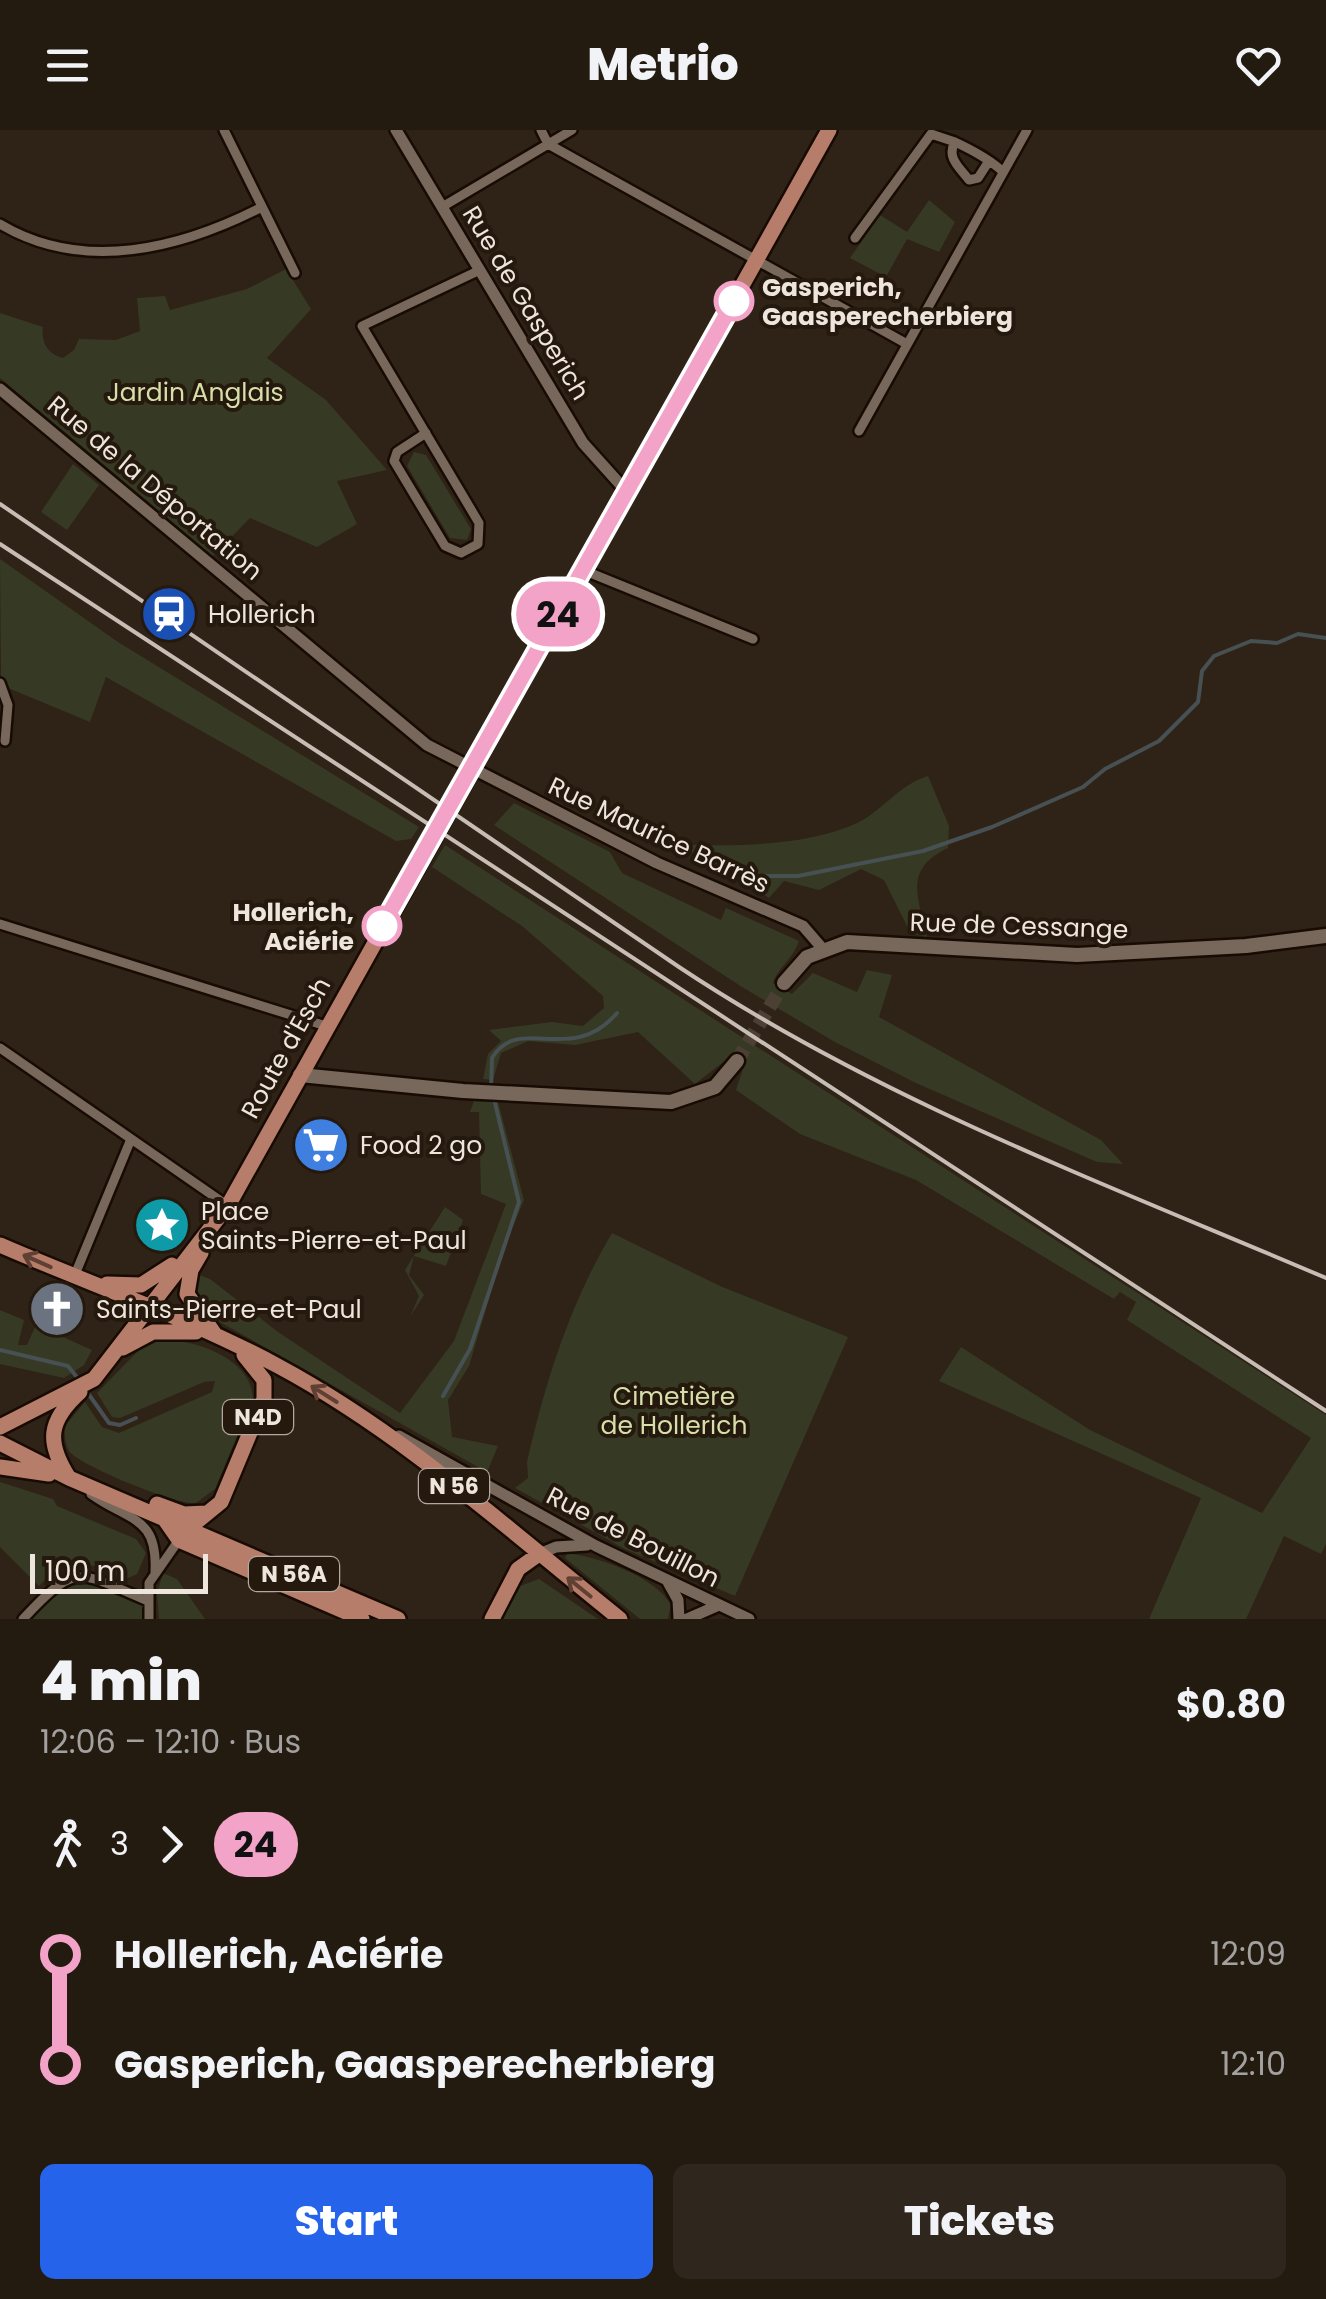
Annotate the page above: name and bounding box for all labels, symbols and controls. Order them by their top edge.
text: Metrio [587,33,739,96]
icon: menu [40,38,95,93]
icon: heart [1231,38,1286,93]
street label: Rue de Gasperich [454,199,598,407]
place label: Gasperich, Gaasperecherbierg [762,270,1013,334]
marker: Gasperich, Gaasperecherbierg [715,282,753,320]
park label: Jardin Anglais [106,375,284,410]
street label: Rue de la Déportation [40,388,270,588]
line badge: 24 [513,582,603,646]
station icon: Hollerich [139,584,199,644]
text: 24 [536,590,580,639]
place label: Hollerich [208,597,316,632]
street label: Rue Maurice Barrès [543,768,775,902]
place label: Hollerich, Aciérie [232,895,354,959]
street label: Rue de Cessange [909,905,1129,947]
marker: Hollerich, Aciérie [363,907,401,945]
street label: Route d'Esch [233,971,339,1125]
supermarket icon: Food 2 go [291,1115,351,1175]
place label: Food 2 go [360,1128,482,1163]
place label: Place Saints-Pierre-et-Paul [201,1194,467,1258]
place icon: Place Saints-Pierre-et-Paul [132,1195,192,1255]
one-way arrow [22,1251,53,1269]
church icon: Saints-Pierre-et-Paul [27,1279,87,1339]
place label: Saints-Pierre-et-Paul [96,1292,362,1327]
park label: Cimetière de Hollerich [601,1379,747,1443]
one-way arrow [310,1384,339,1404]
road number: N4D [223,1400,293,1434]
road number: N 56 [419,1469,489,1503]
street label: Rue de Bouillon [540,1478,726,1596]
scale bar [30,1549,208,1594]
text: 100 m [45,1552,125,1591]
road number: N 56A [249,1557,339,1591]
one-way arrow [567,1576,593,1598]
text: 4 min [40,1642,202,1719]
text: $0.80 [1176,1678,1286,1731]
text: 12:06 – 12:10 · Bus [40,1719,301,1764]
icon: walk [40,1817,95,1872]
icon: forward [144,1817,199,1872]
text: 24 [234,1820,278,1869]
text: 3 [110,1821,129,1866]
text: Hollerich, Aciérie [114,1928,443,1981]
text: 12:09 [1210,1931,1286,1976]
text: Gasperich, Gaasperecherbierg [114,2038,716,2091]
text: 12:10 [1220,2041,1286,2086]
button: Start [40,2164,653,2279]
button: Tickets [673,2164,1286,2279]

